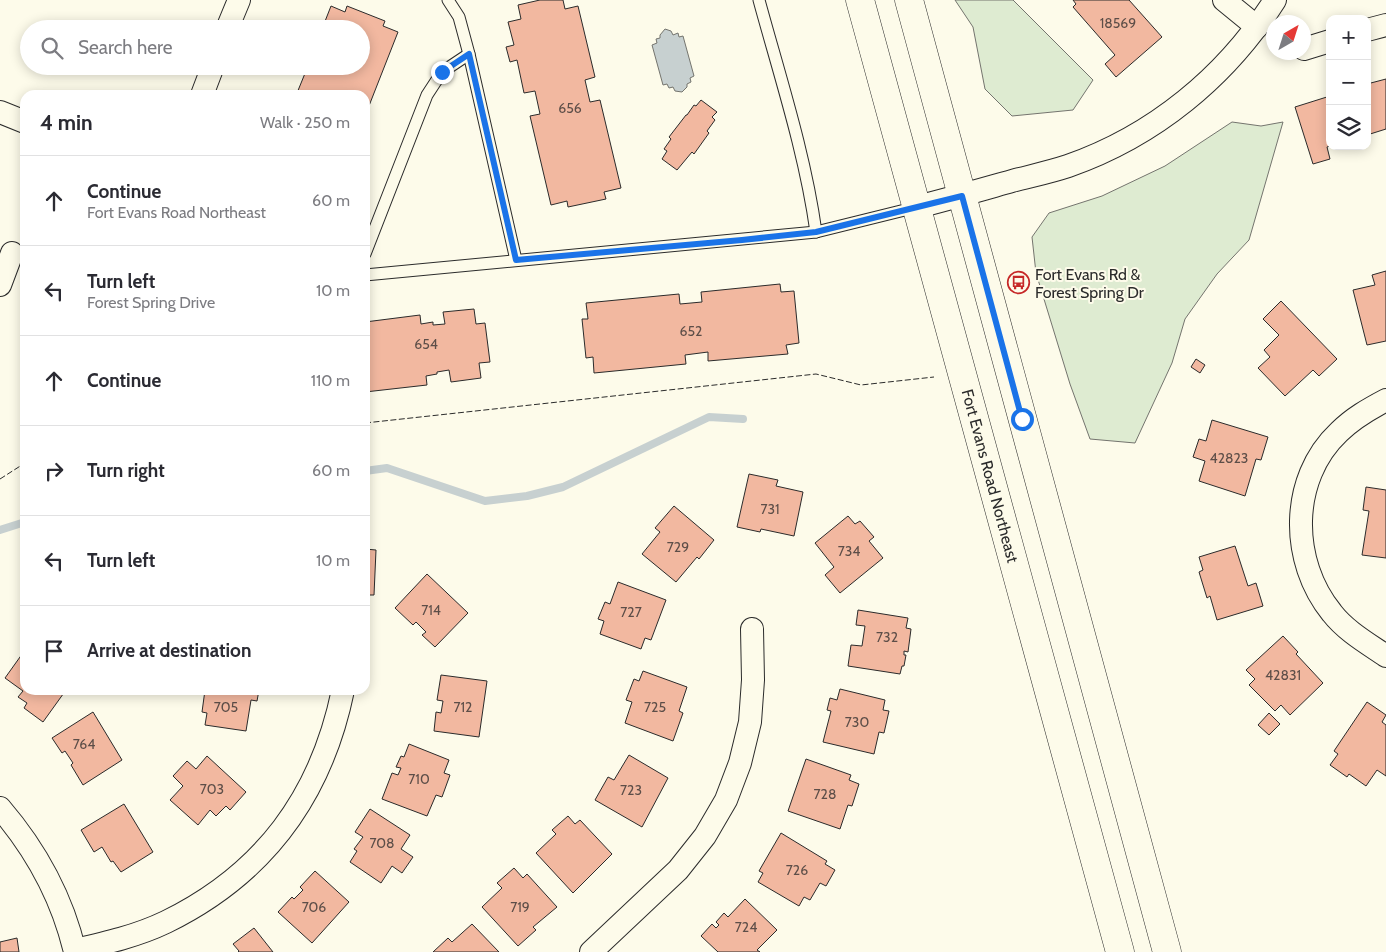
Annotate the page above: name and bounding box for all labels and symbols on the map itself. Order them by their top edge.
house number: 18569 [1100,14,1136,32]
north arrow [1266,15,1311,60]
route end [431,61,454,84]
house number: 656 [558,99,582,117]
place label: Fort Evans Rd & Forest Spring Dr [1035,265,1145,302]
bus stop icon: Fort Evans Rd & Forest Spring Dr [1007,271,1031,295]
house number: 652 [680,322,702,340]
house number: 654 [414,335,438,353]
street label: Fort Evans Road Northeast [958,387,1022,565]
route start [1011,408,1034,431]
house number: 42823 [1210,449,1248,467]
house number: 731 [760,500,780,518]
house number: 729 [667,538,689,556]
house number: 734 [838,542,860,560]
house number: 714 [421,601,441,619]
house number: 727 [620,603,642,621]
house number: 732 [876,628,898,646]
house number: 42831 [1265,666,1301,684]
house number: 705 [214,698,238,716]
house number: 712 [454,698,472,716]
house number: 725 [644,698,666,716]
house number: 730 [845,713,869,731]
house number: 764 [73,735,95,753]
house number: 710 [408,770,430,788]
house number: 703 [200,780,224,798]
house number: 723 [620,781,642,799]
house number: 728 [814,785,836,803]
house number: 708 [369,834,395,852]
house number: 726 [786,861,808,879]
house number: 706 [302,898,326,916]
house number: 719 [510,898,530,916]
house number: 724 [735,918,757,936]

